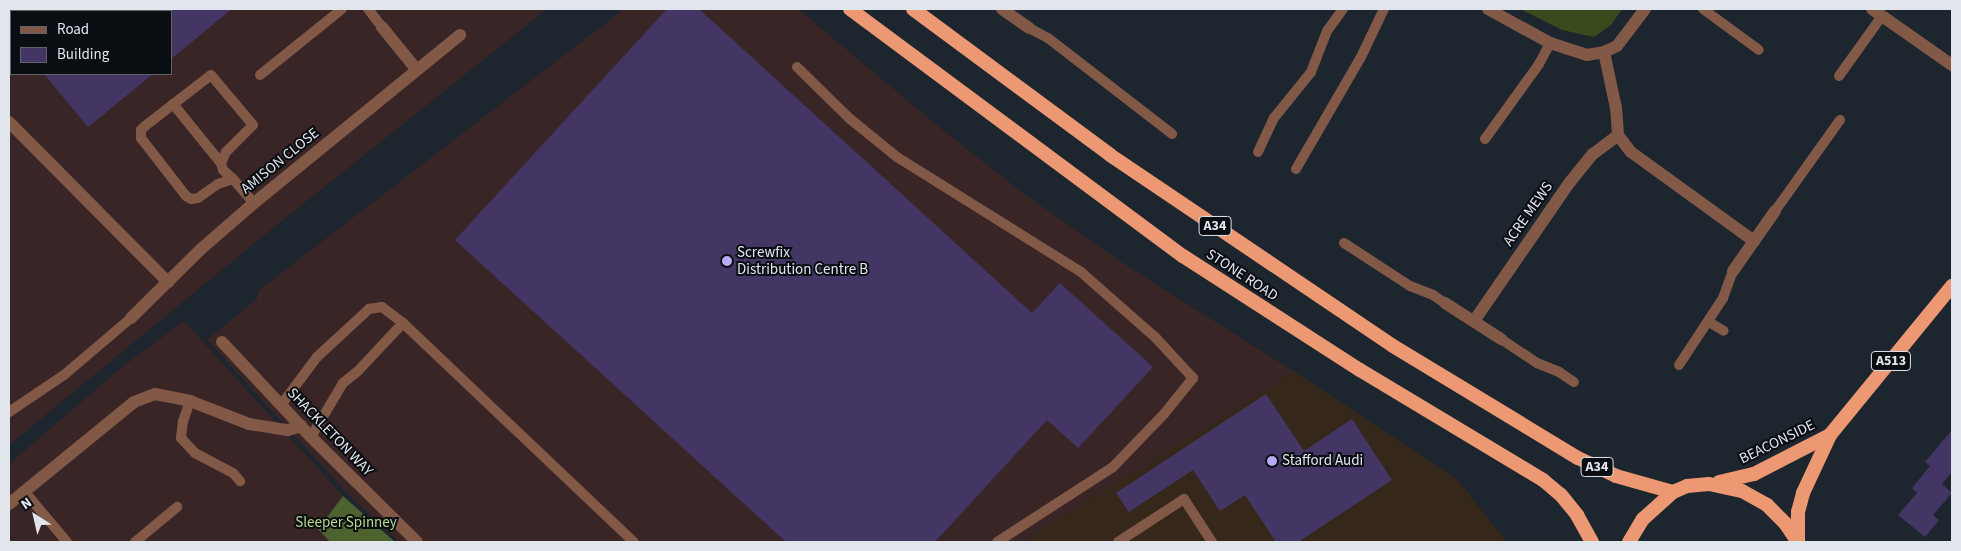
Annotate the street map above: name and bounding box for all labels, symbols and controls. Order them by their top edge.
legend [10,10,172,75]
text: Road [57,19,89,40]
text: Building [57,44,109,65]
street label: AMISON CLOSE [237,124,323,198]
street label: ACRE MEWS [1499,178,1557,250]
road number: A34 [1198,215,1232,238]
place label: Screwfix Distribution Centre B [737,243,868,278]
street label: STONE ROAD [1203,245,1281,305]
marker: Screwfix Distribution Centre B [721,255,733,267]
road number: A513 [1870,350,1912,372]
street label: SHACKLETON WAY [283,384,377,480]
street label: BEACONSIDE [1736,416,1818,468]
place label: Stafford Audi [1282,452,1363,470]
marker: Stafford Audi [1266,455,1278,467]
road number: A34 [1580,456,1614,478]
north arrow [10,491,60,541]
text: N [17,493,36,515]
park label: Sleeper Spinney [295,514,397,532]

